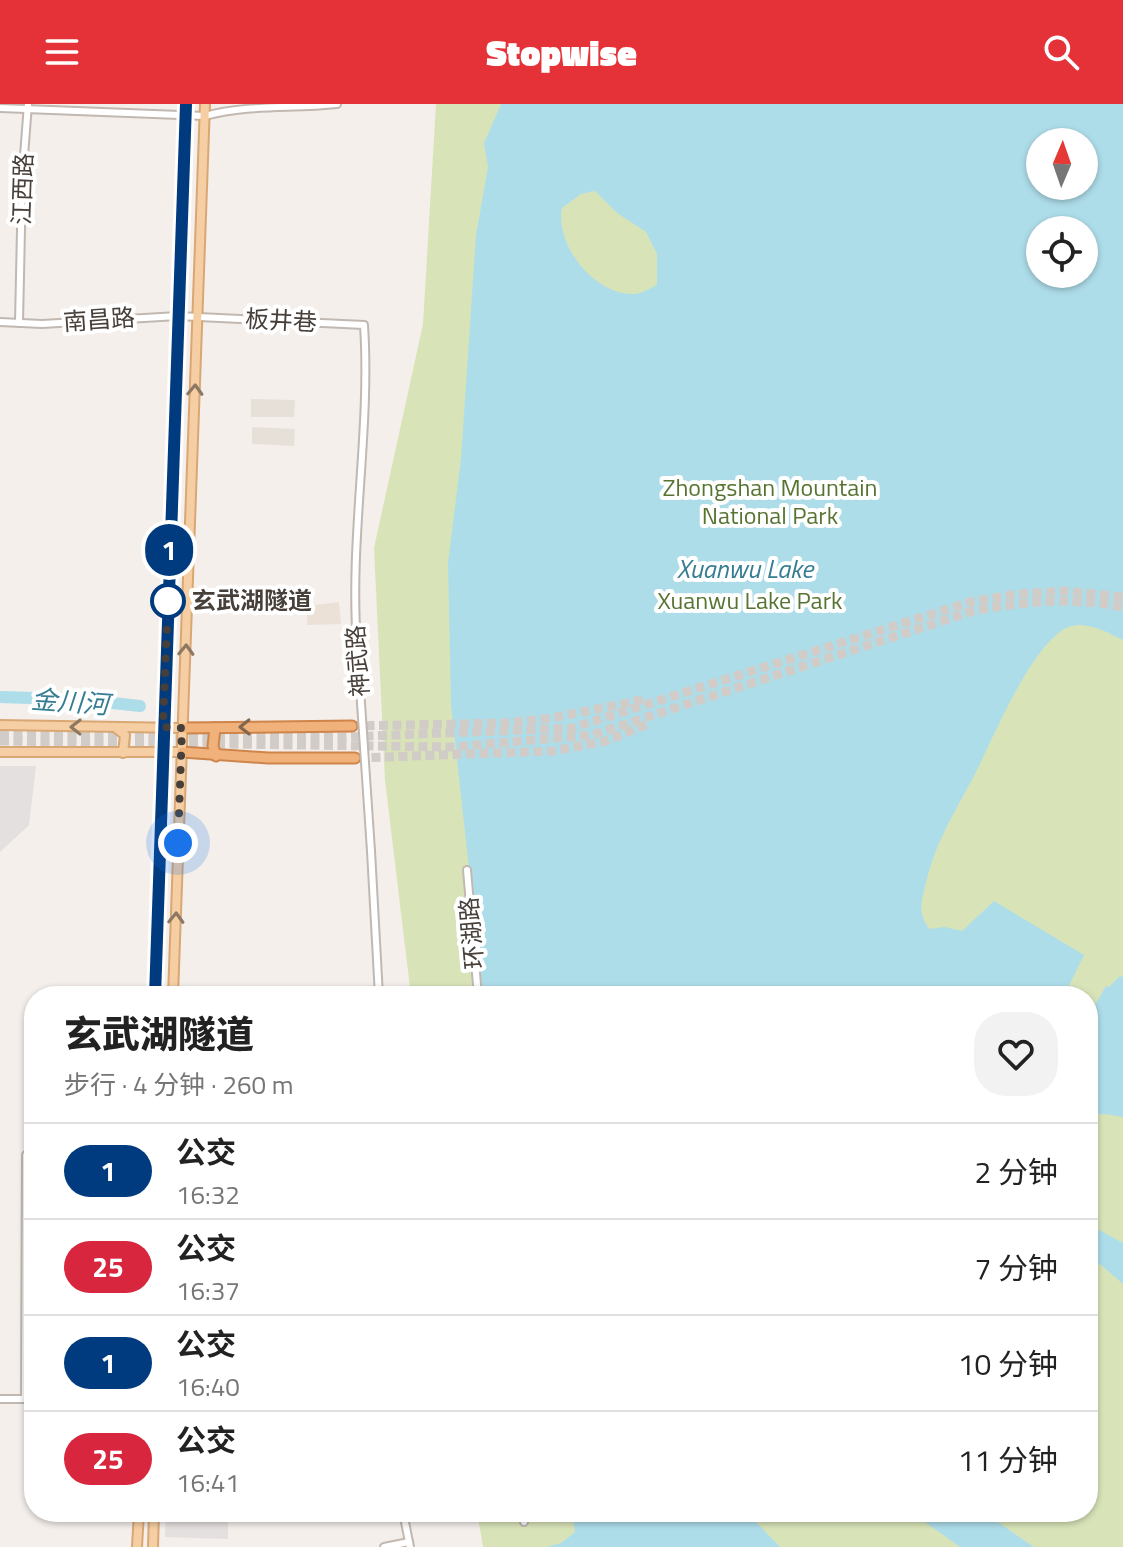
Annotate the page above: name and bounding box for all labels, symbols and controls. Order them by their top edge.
text: Stopwise [486,25,637,80]
icon: menu [40,30,84,74]
icon: search [1039,30,1083,74]
north arrow [1026,128,1098,200]
map controls [1026,128,1098,288]
street label: 江西路 [3,152,41,226]
button: locate [1026,216,1098,288]
street label: 南昌路 [62,299,136,339]
street label: 板井巷 [244,300,318,340]
one-way arrow [186,383,203,396]
park label: Zhongshan Mountain National Park [663,469,877,533]
line badge: 1 [143,524,195,576]
text: 1 [161,528,177,571]
water label: Xuanwu Lake [677,549,815,588]
place label: 玄武湖隧道 [192,582,312,618]
park label: Xuanwu Lake Park [658,582,843,618]
marker: 玄武湖隧道 [151,584,185,618]
street label: 神武路 [337,624,377,698]
one-way arrow [177,643,194,656]
water label: 金川河 [30,679,115,724]
one-way arrow [69,718,82,736]
one-way arrow [238,718,251,736]
your location [158,823,198,863]
street label: 环湖路 [450,896,492,971]
one-way arrow [167,911,184,924]
text: 玄武湖隧道 [64,1005,254,1063]
button: heart [974,1012,1058,1096]
text: 步行 · 4 分钟 · 260 m [64,1065,294,1104]
text: 公交 [176,1129,236,1175]
text: 1 [100,1149,116,1192]
text: 2 分钟 [975,1149,1058,1195]
text: 16:32 [176,1175,240,1214]
text: 公交 [176,1225,236,1271]
text: 25 [92,1245,124,1288]
text: 7 分钟 [975,1245,1058,1291]
text: 16:37 [176,1271,240,1310]
text: 公交 [176,1321,236,1367]
text: 1 [100,1341,116,1384]
text: 10 分钟 [958,1341,1058,1387]
text: 16:40 [176,1367,240,1406]
text: 公交 [176,1417,236,1463]
text: 25 [92,1437,124,1480]
text: 11 分钟 [958,1437,1058,1483]
text: 16:41 [176,1463,240,1502]

